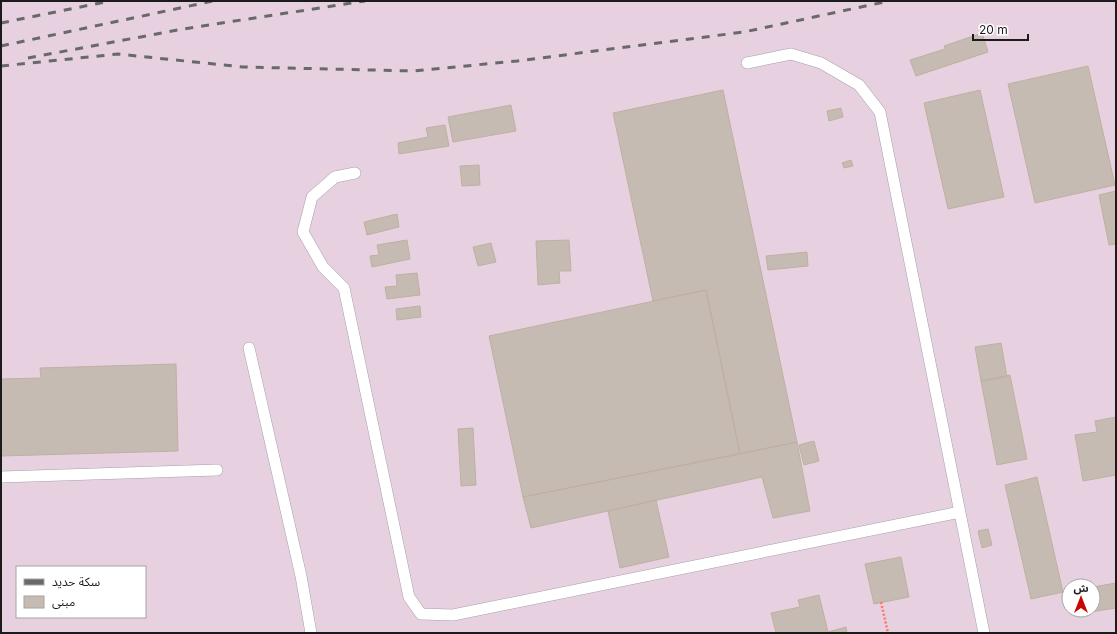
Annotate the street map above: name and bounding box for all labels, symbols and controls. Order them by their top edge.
scale bar [973,16,1028,42]
text: 20 m [979,22,1008,37]
legend [16,566,146,618]
text: سكة حديد [52,574,100,589]
north arrow [1061,578,1101,618]
text: ش [1073,581,1089,595]
text: مبنى [52,594,75,609]

